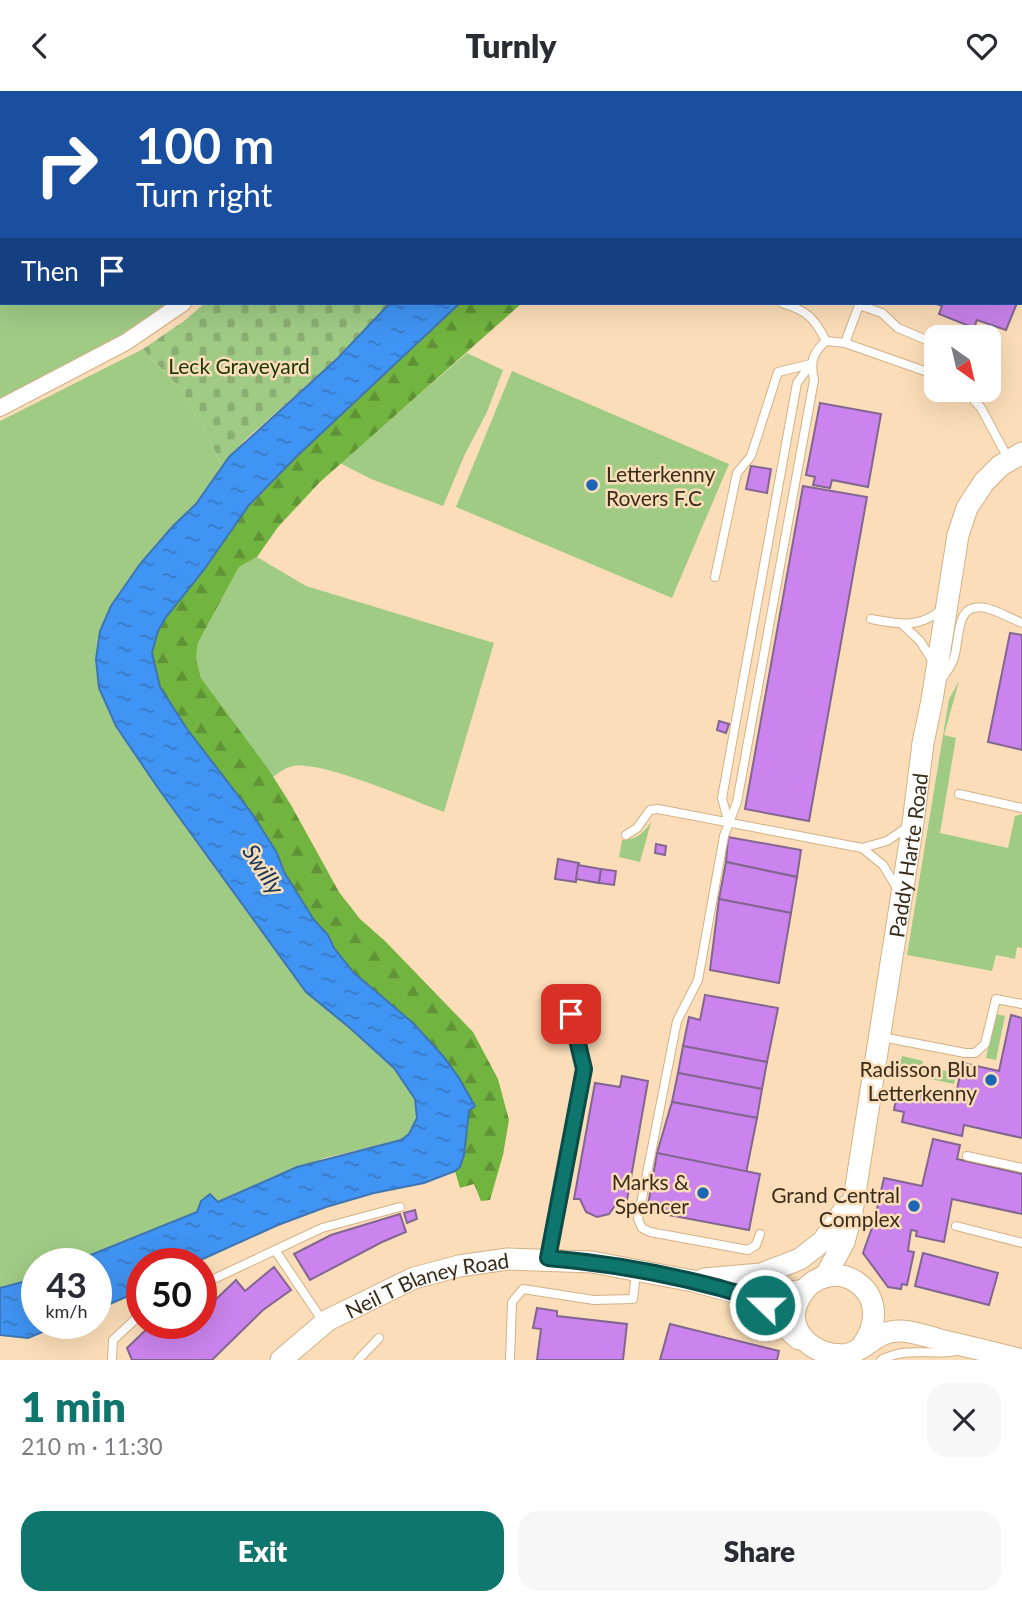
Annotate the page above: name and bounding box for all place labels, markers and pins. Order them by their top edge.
place label: Letterkenny Rovers F.C [606,461,715,510]
marker: Letterkenny Rovers F.C [584,477,600,493]
pin [541,984,601,1044]
place label: Radisson Blu Letterkenny [860,1056,977,1105]
marker: Radisson Blu Letterkenny [983,1072,999,1088]
place label: Marks & Spencer [612,1169,689,1218]
place label: Grand Central Complex [771,1182,901,1231]
marker: Marks & Spencer [695,1185,711,1201]
marker: Grand Central Complex [906,1198,922,1214]

